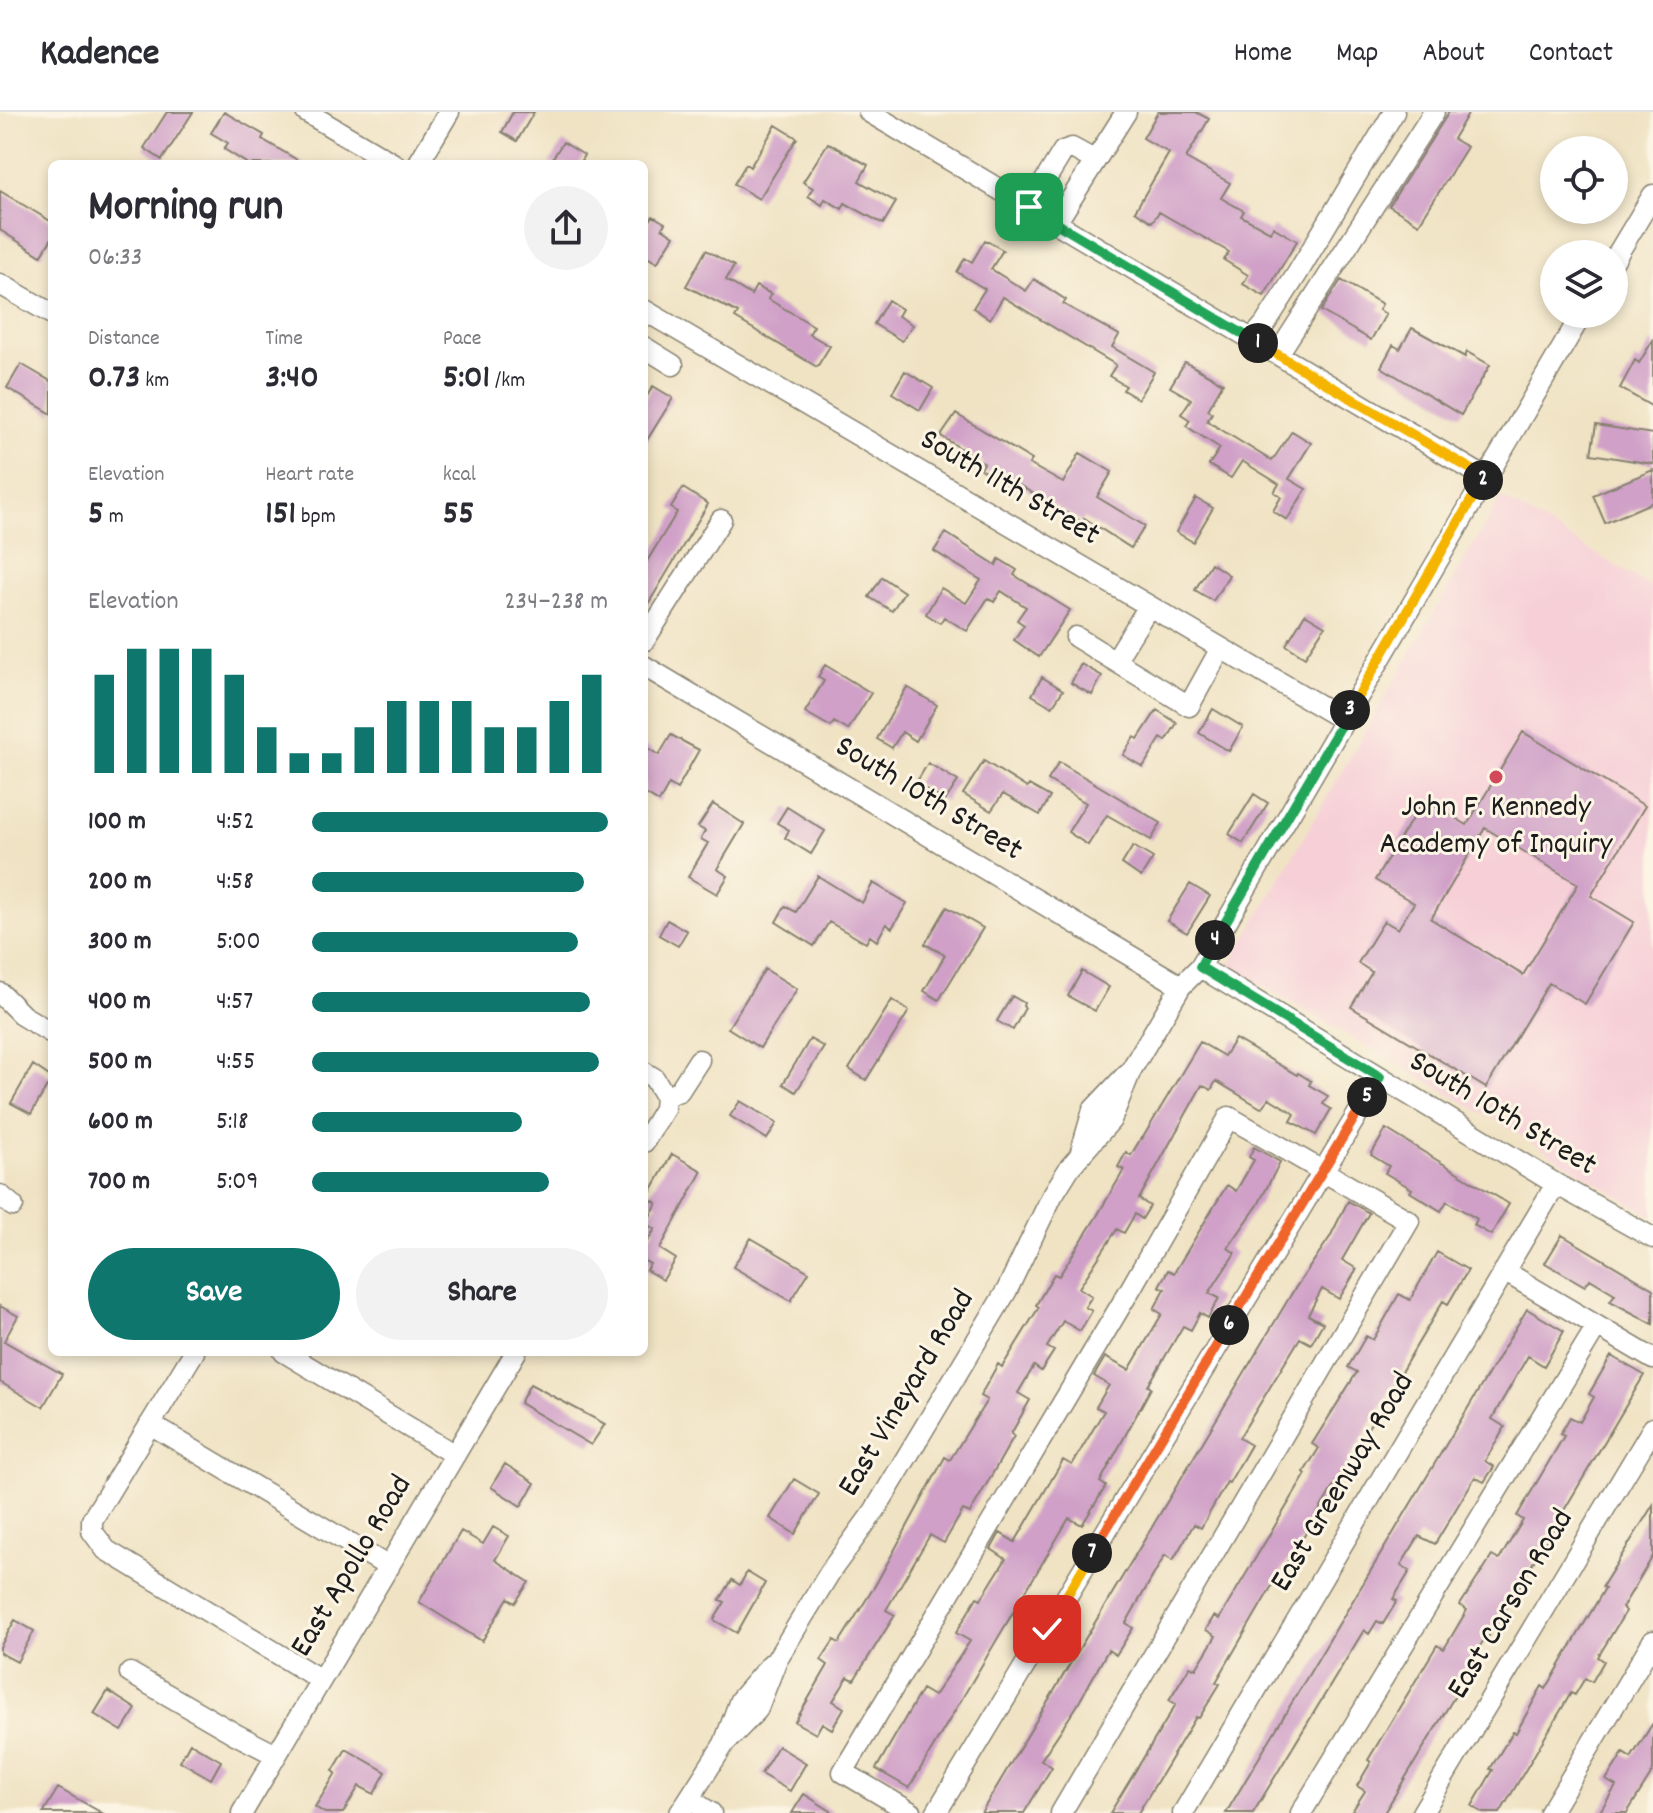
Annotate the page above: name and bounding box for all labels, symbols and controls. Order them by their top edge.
text: Kadence [40,28,159,83]
text: Home [1234,35,1292,75]
text: Map [1336,35,1378,75]
text: About [1422,35,1485,75]
text: Contact [1529,35,1613,75]
map controls [1540,136,1628,328]
button: locate [1540,136,1628,224]
pin [995,173,1063,241]
text: Morning run [88,178,283,241]
icon: arrive [1007,185,1051,229]
button: share [524,186,608,270]
text: 06:33 [88,240,142,277]
button: layers [1540,240,1628,328]
pin: 1 [1238,323,1278,363]
text: Distance [88,324,160,355]
text: Time [265,324,303,355]
text: Pace [443,324,482,355]
text: 1 [1256,327,1260,358]
text: 0.73 [88,355,140,404]
text: 3:40 [265,355,319,404]
text: 5:01 [443,355,490,404]
text: km [140,366,169,397]
text: /km [490,366,525,397]
street label: South 11th Street [910,419,1108,559]
text: Elevation [88,460,165,491]
text: Heart rate [265,460,354,491]
text: kcal [443,460,476,491]
pin: 2 [1463,460,1503,500]
text: 2 [1478,464,1488,495]
text: 5 [88,491,104,540]
text: 151 [265,491,296,540]
text: 55 [443,491,474,540]
text: m [104,502,124,533]
text: bpm [296,502,336,533]
text: Elevation [88,584,178,621]
text: 234–238 m [504,584,608,621]
pin: 3 [1330,690,1370,730]
text: 3 [1345,694,1355,725]
street label: South 10th Street [825,726,1031,874]
marker: John F. Kennedy Academy of Inquiry [1487,768,1505,786]
place label: John F. Kennedy Academy of Inquiry [1380,786,1614,869]
text: 100 m [88,804,146,841]
text: 4:52 [216,804,255,841]
text: 200 m [88,864,152,901]
text: 4:58 [216,864,254,901]
pin: 4 [1195,920,1235,960]
text: 300 m [88,924,152,961]
text: 5:00 [216,924,261,961]
text: 4 [1210,924,1220,955]
text: 400 m [88,984,151,1021]
text: 4:57 [216,984,253,1021]
street label: South 10th Street [1399,1041,1605,1189]
text: 500 m [88,1044,152,1081]
text: 4:55 [216,1044,255,1081]
pin: 5 [1347,1077,1387,1117]
text: 5 [1362,1081,1372,1112]
text: 600 m [88,1104,153,1141]
text: 5:18 [216,1104,248,1141]
text: 700 m [88,1164,150,1201]
text: 5:09 [216,1164,258,1201]
button: Save [88,1248,340,1340]
button: Share [356,1248,608,1340]
street label: East Vineyard Road [828,1282,988,1506]
pin: 6 [1209,1305,1249,1345]
text: 6 [1224,1309,1234,1340]
street label: East Greenway Road [1260,1364,1428,1602]
street label: East Apollo Road [280,1467,426,1667]
street label: East Carson Road [1437,1501,1587,1709]
pin: 7 [1072,1533,1112,1573]
text: 7 [1088,1537,1096,1568]
pin [1013,1595,1081,1663]
icon: check [1025,1607,1069,1651]

